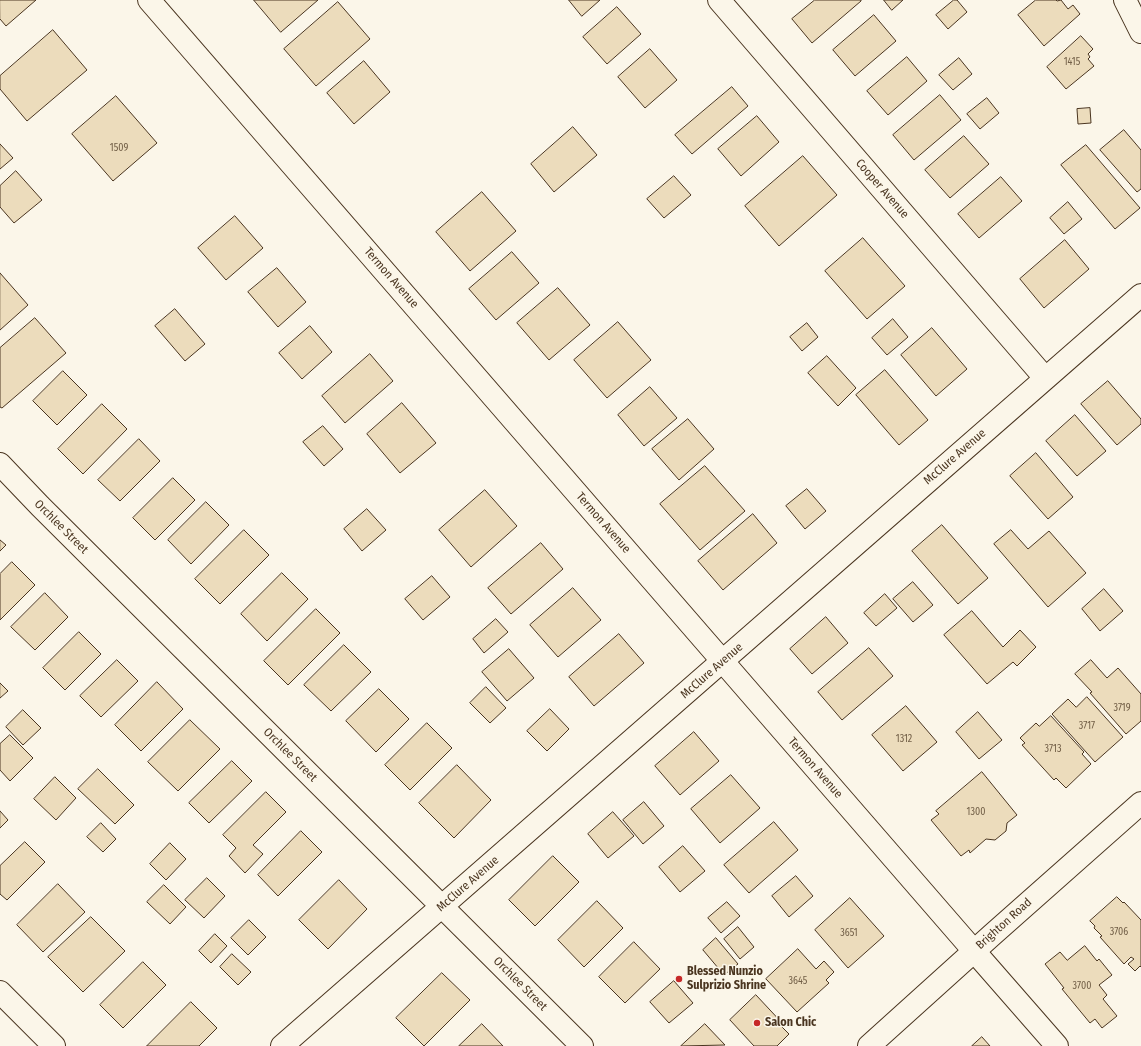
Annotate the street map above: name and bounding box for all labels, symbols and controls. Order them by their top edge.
house number: 1415 [1064,56,1080,68]
house number: 1509 [110,142,128,154]
street label: Cooper Avenue [852,156,912,222]
street label: Termon Avenue [361,245,421,311]
street label: McClure Avenue [921,426,989,488]
street label: Termon Avenue [573,490,633,556]
street label: Orchlee Street [31,497,91,557]
street label: McClure Avenue [678,640,746,702]
house number: 3719 [1113,702,1131,714]
house number: 3717 [1079,720,1095,732]
street label: Orchlee Street [260,725,320,785]
house number: 1312 [896,733,912,745]
street label: Termon Avenue [785,735,845,801]
house number: 3713 [1045,743,1061,755]
house number: 1300 [967,806,985,818]
street label: McClure Avenue [434,853,502,915]
street label: Brighton Road [973,895,1035,953]
house number: 3706 [1110,926,1128,938]
house number: 3651 [840,927,858,939]
street label: Orchlee Street [490,954,550,1014]
place label: Blessed Nunzio Sulprizio Shrine [687,965,766,993]
marker: Blessed Nunzio Sulprizio Shrine [674,974,684,984]
house number: 3645 [789,975,807,987]
house number: 3700 [1073,980,1091,992]
place label: Salon Chic [765,1016,816,1030]
marker: Salon Chic [752,1018,762,1028]

